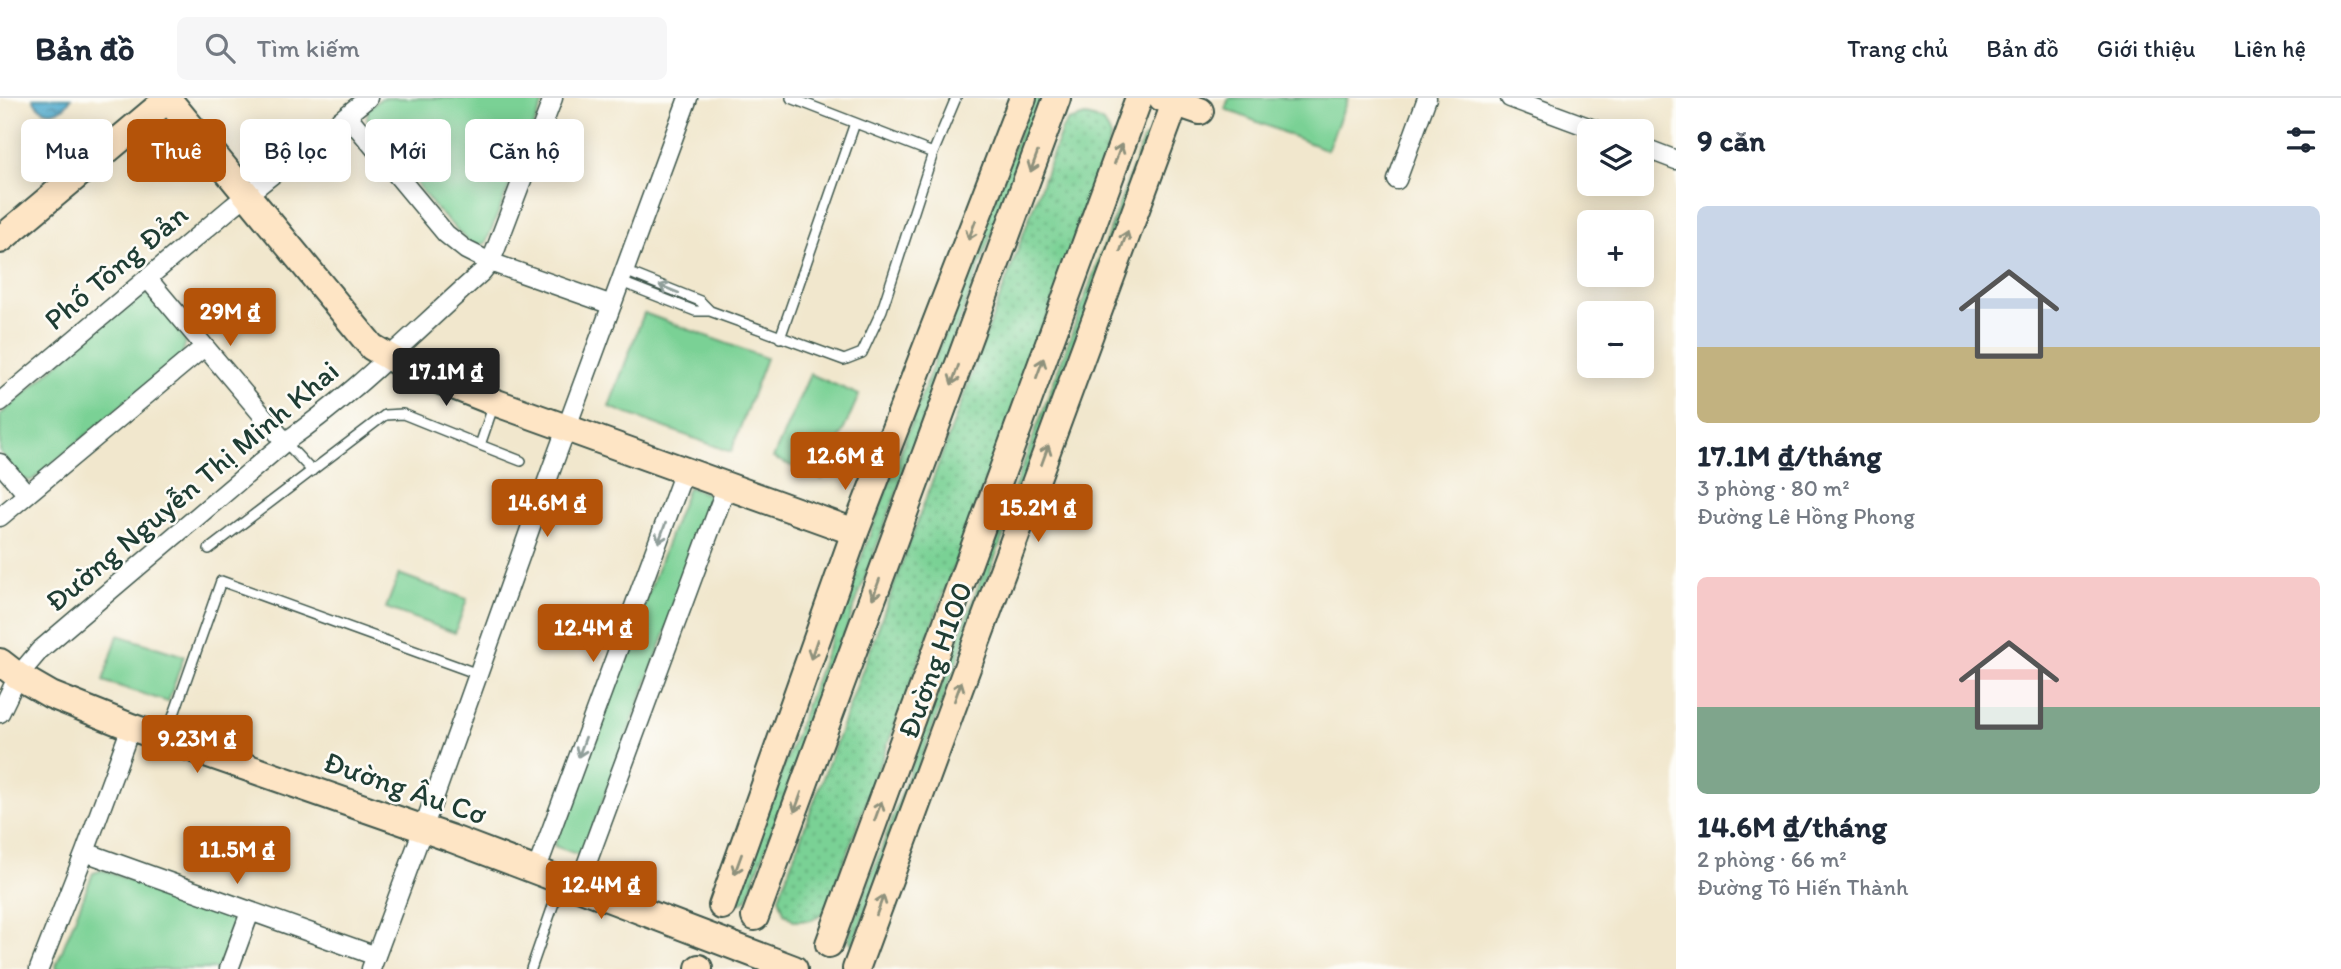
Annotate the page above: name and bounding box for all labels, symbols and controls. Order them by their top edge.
search box [177,17,667,80]
text: Bản đồ [35,29,135,68]
icon: search [201,29,239,67]
text: Tìm kiếm [257,32,360,64]
text: Trang chủ [1847,34,1948,63]
text: Bản đồ [1986,34,2059,63]
text: Giới thiệu [2097,34,2196,63]
text: Liên hệ [2234,34,2306,63]
chip: Mua [21,119,113,182]
chip: Thuê [127,119,226,182]
chip: Bộ lọc [240,119,351,182]
chip: Mới [365,119,451,182]
chip: Căn hộ [465,119,584,182]
map controls [1577,119,1654,378]
button: layers [1577,119,1654,196]
icon: filters [2282,121,2320,159]
text: 9 căn [1697,122,1765,159]
one-way arrow [1113,143,1126,165]
one-way arrow [1027,151,1039,173]
street label: Phố Tông Đản [36,196,195,338]
button: + [1577,210,1654,287]
one-way arrow [964,219,977,241]
one-way arrow [1119,231,1131,253]
icon: home [1946,251,2072,377]
one-way arrow [659,281,680,294]
pin: 29M ₫ [181,288,279,348]
text: 29M ₫ [200,297,260,325]
button: − [1577,301,1654,378]
pin: 17.1M ₫ [381,348,511,408]
street label: Đường Nguyễn Thị Minh Khai [37,352,346,619]
text: 17.1M ₫ [409,357,483,385]
one-way arrow [1035,357,1047,379]
one-way arrow [948,364,960,386]
pin: 12.6M ₫ [780,432,910,492]
text: 17.1M ₫/tháng [1697,437,1882,474]
text: 12.6M ₫ [807,441,883,469]
one-way arrow [1040,444,1053,466]
text: 3 phòng · 80 m² [1697,474,1850,502]
pin: 14.6M ₫ [482,480,612,539]
pin: 15.2M ₫ [973,484,1103,544]
text: 14.6M ₫ [508,488,586,516]
text: 15.2M ₫ [1000,493,1076,521]
text: Đường Lê Hồng Phong [1697,502,1915,530]
one-way arrow [654,522,667,544]
street label: Đường H100 [889,576,980,743]
one-way arrow [869,577,882,599]
pin: 12.4M ₫ [528,604,658,664]
text: 12.4M ₫ [554,613,632,641]
icon: home [1946,622,2072,748]
one-way arrow [807,638,819,660]
one-way arrow [953,681,966,703]
pin: 9.23M ₫ [132,716,262,775]
text: 9.23M ₫ [158,724,236,752]
one-way arrow [575,735,588,757]
street label: Đường Âu Cơ [319,742,492,833]
one-way arrow [790,791,803,813]
one-way arrow [873,801,885,823]
text: 14.6M ₫/tháng [1697,808,1887,845]
pin: 11.5M ₫ [172,826,302,886]
text: 11.5M ₫ [199,835,275,863]
text: 2 phòng · 66 m² [1697,845,1847,873]
one-way arrow [730,852,743,874]
pin: 12.4M ₫ [536,862,666,921]
text: 12.4M ₫ [562,870,640,898]
text: Đường Tô Hiến Thành [1697,873,1908,901]
one-way arrow [875,894,887,916]

